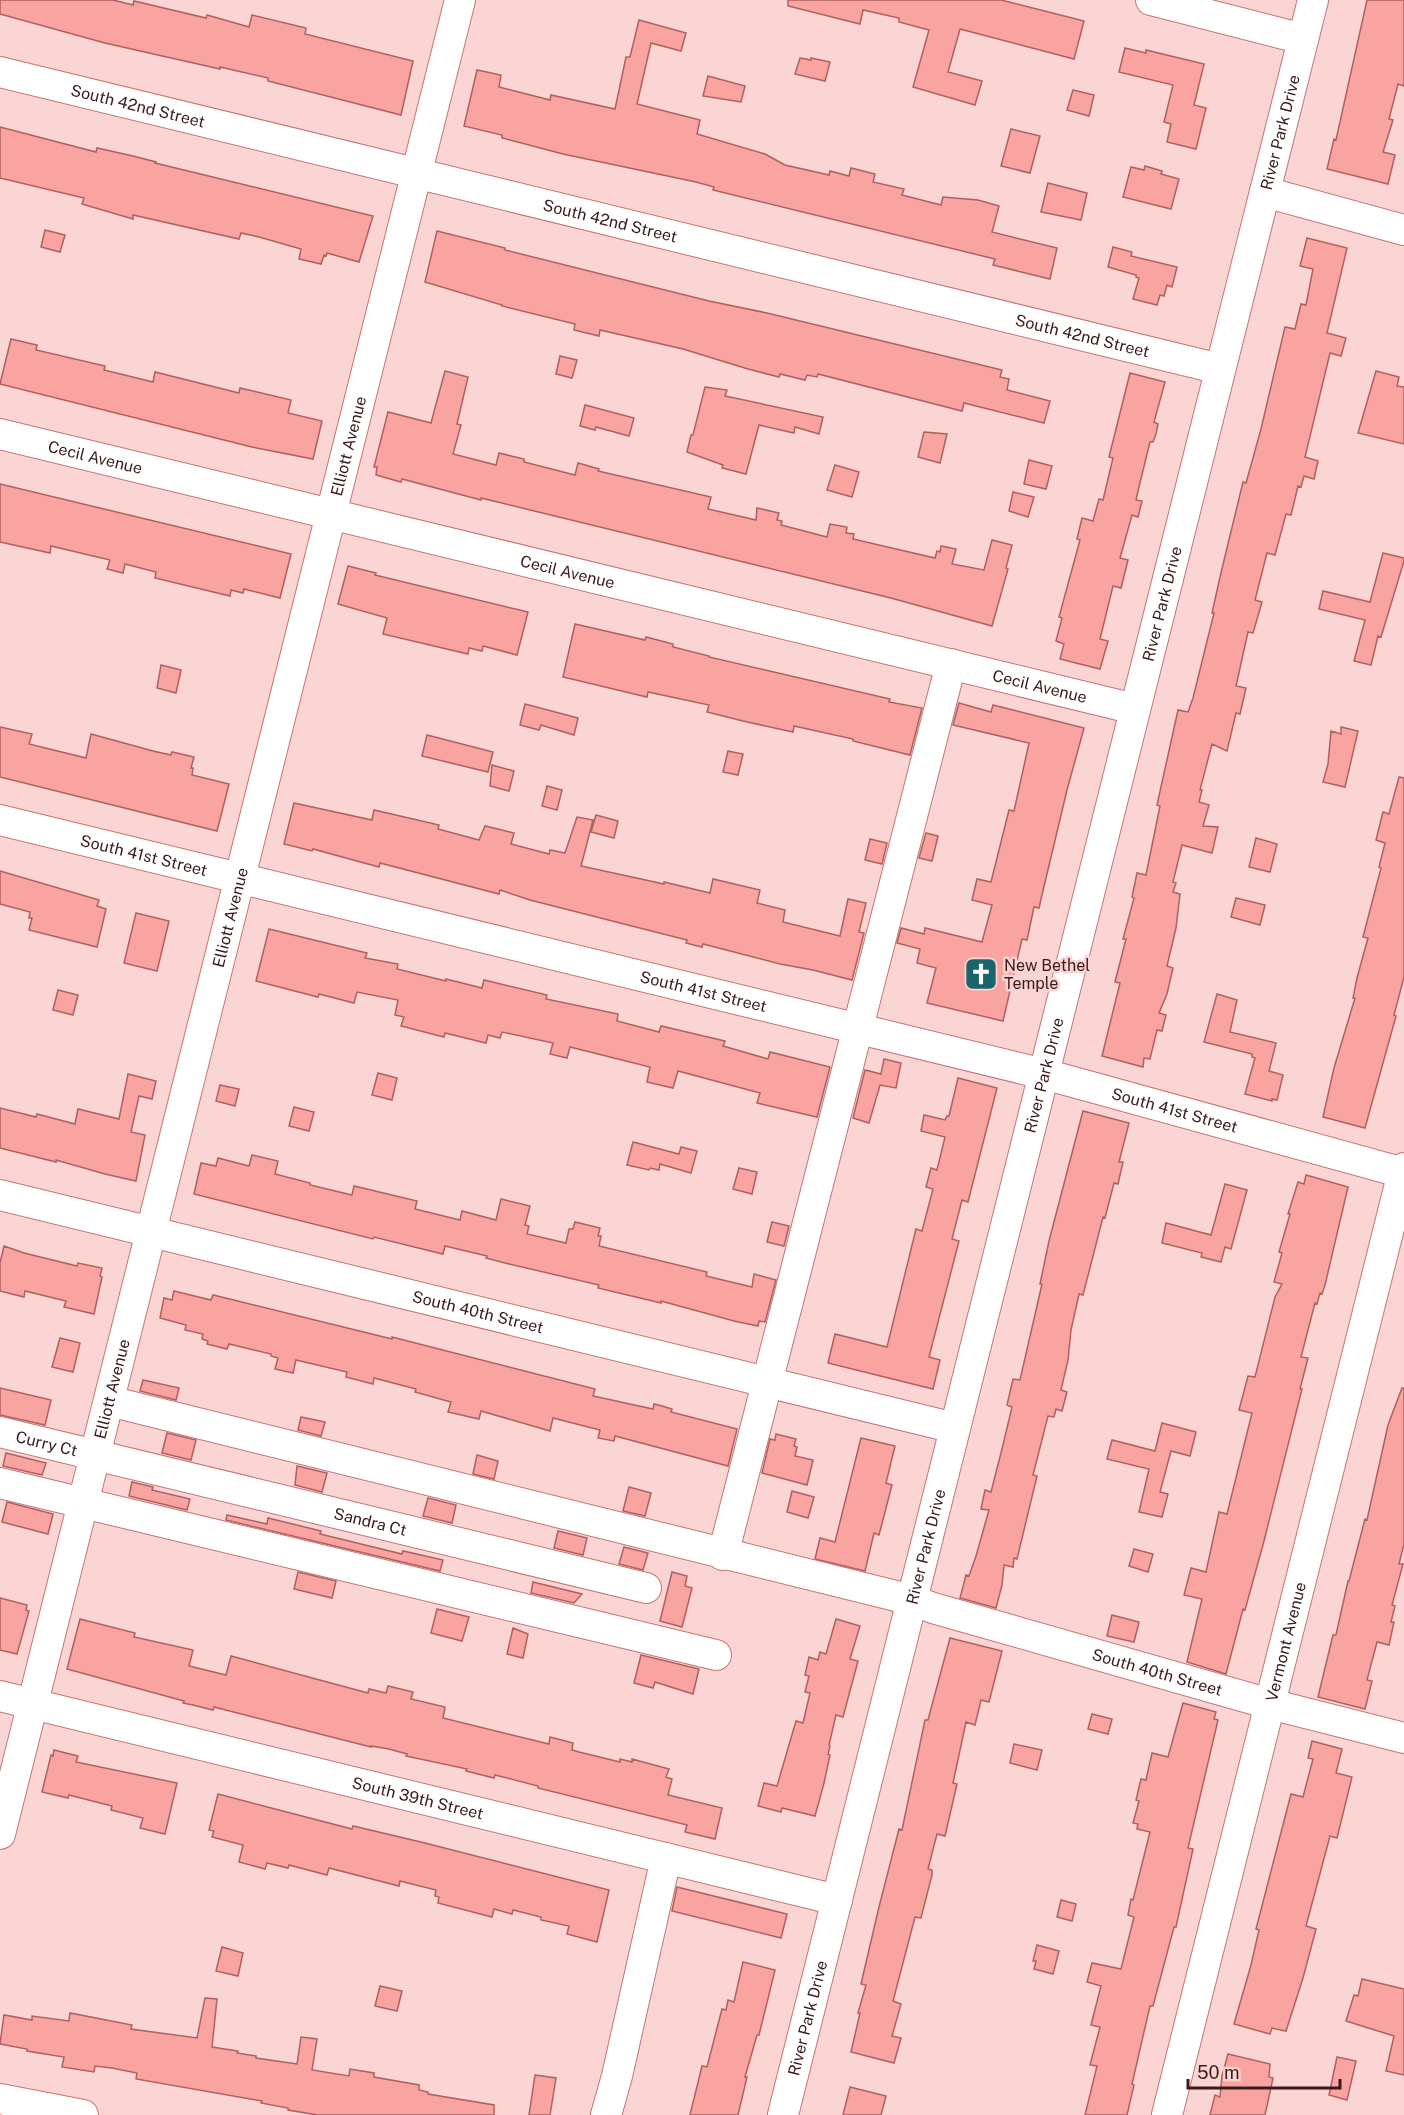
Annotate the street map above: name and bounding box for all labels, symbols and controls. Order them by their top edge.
street label: River Park Drive [1257,73,1304,192]
street label: South 42nd Street [69,81,207,132]
street label: South 42nd Street [541,196,679,247]
street label: South 42nd Street [1013,310,1151,361]
street label: Elliott Avenue [327,394,370,498]
street label: Cecil Avenue [46,437,144,478]
street label: River Park Drive [1139,544,1186,664]
street label: Cecil Avenue [518,551,617,593]
street label: Cecil Avenue [991,666,1089,707]
street label: South 41st Street [78,831,209,880]
street label: Elliott Avenue [209,866,252,969]
church icon: New Bethel Temple [963,956,999,992]
place label: New Bethel Temple [1004,956,1090,993]
street label: South 41st Street [638,967,769,1016]
street label: River Park Drive [1020,1016,1068,1135]
street label: South 41st Street [1109,1084,1240,1137]
street label: South 40th Street [410,1287,545,1337]
street label: Elliott Avenue [90,1337,134,1441]
street label: Curry Ct [14,1427,79,1460]
street label: River Park Drive [902,1487,950,1606]
street label: Sandra Ct [332,1504,409,1540]
street label: Vermont Avenue [1262,1580,1310,1703]
street label: South 40th Street [1090,1645,1224,1700]
street label: South 39th Street [350,1773,485,1823]
street label: River Park Drive [784,1958,831,2078]
scale bar [1188,2052,1340,2090]
text: 50 m [1197,2062,1240,2083]

